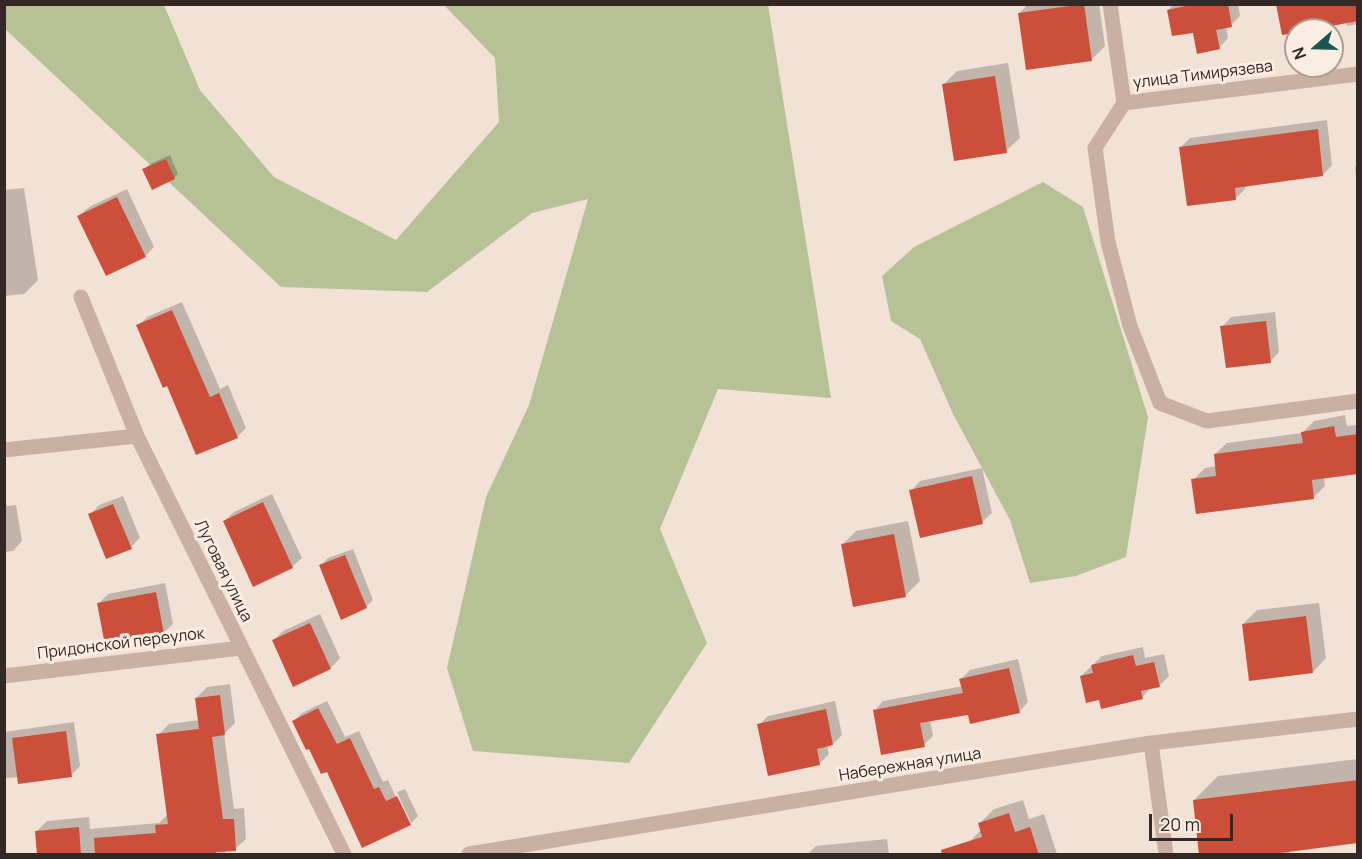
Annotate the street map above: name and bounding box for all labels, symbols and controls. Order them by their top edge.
north arrow [1284,18,1344,78]
text: N [1287,44,1311,63]
street label: улица Тимирязева [1132,57,1274,93]
street label: Луговая улица [190,517,256,625]
street label: Придонской переулок [36,624,206,664]
street label: Набережная улица [837,744,983,786]
scale bar [1152,802,1236,840]
text: 20 m [1160,812,1200,836]

